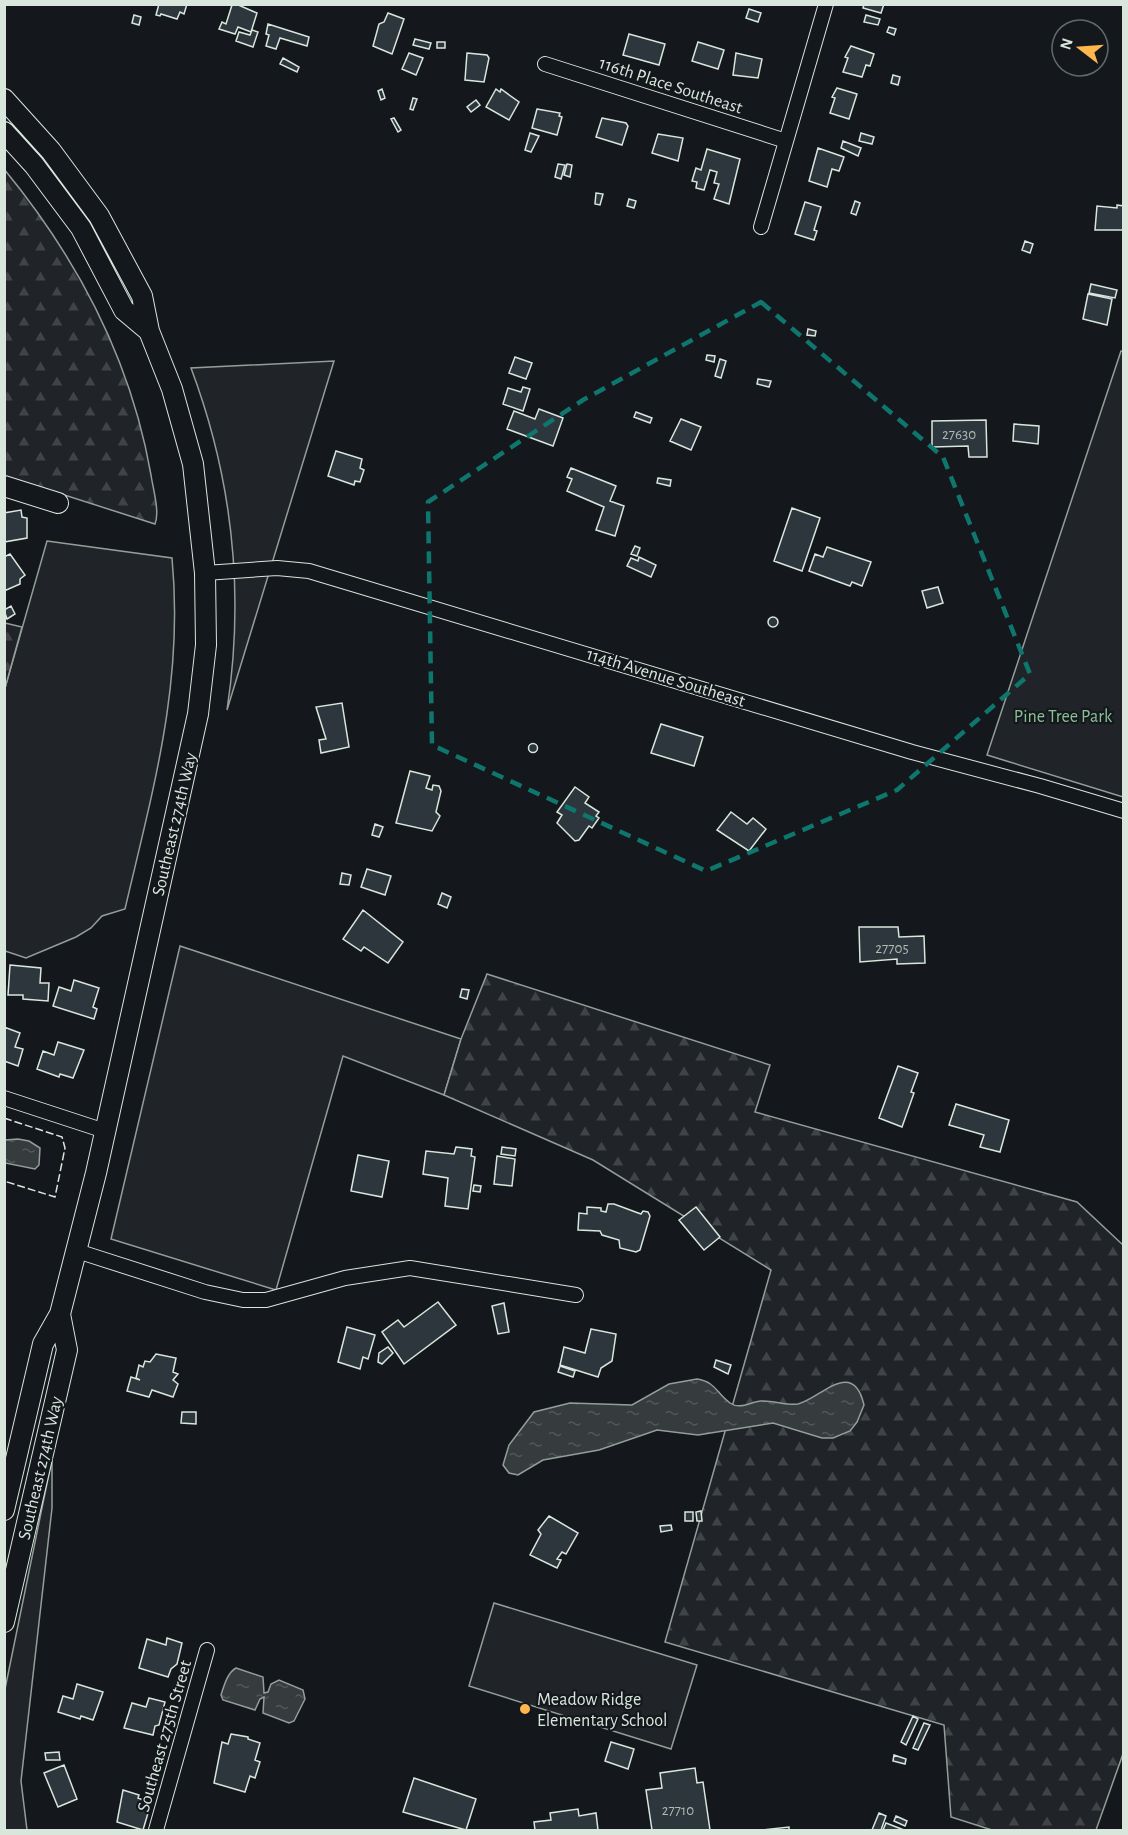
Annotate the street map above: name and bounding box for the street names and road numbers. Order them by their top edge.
street label: 116th Place Southeast [597,54,745,118]
street label: 114th Avenue Southeast [584,645,747,711]
street label: Southeast 274th Way [150,751,200,898]
street label: Southeast 274th Way [16,1395,66,1542]
street label: Southeast 275th Street [135,1658,195,1814]

